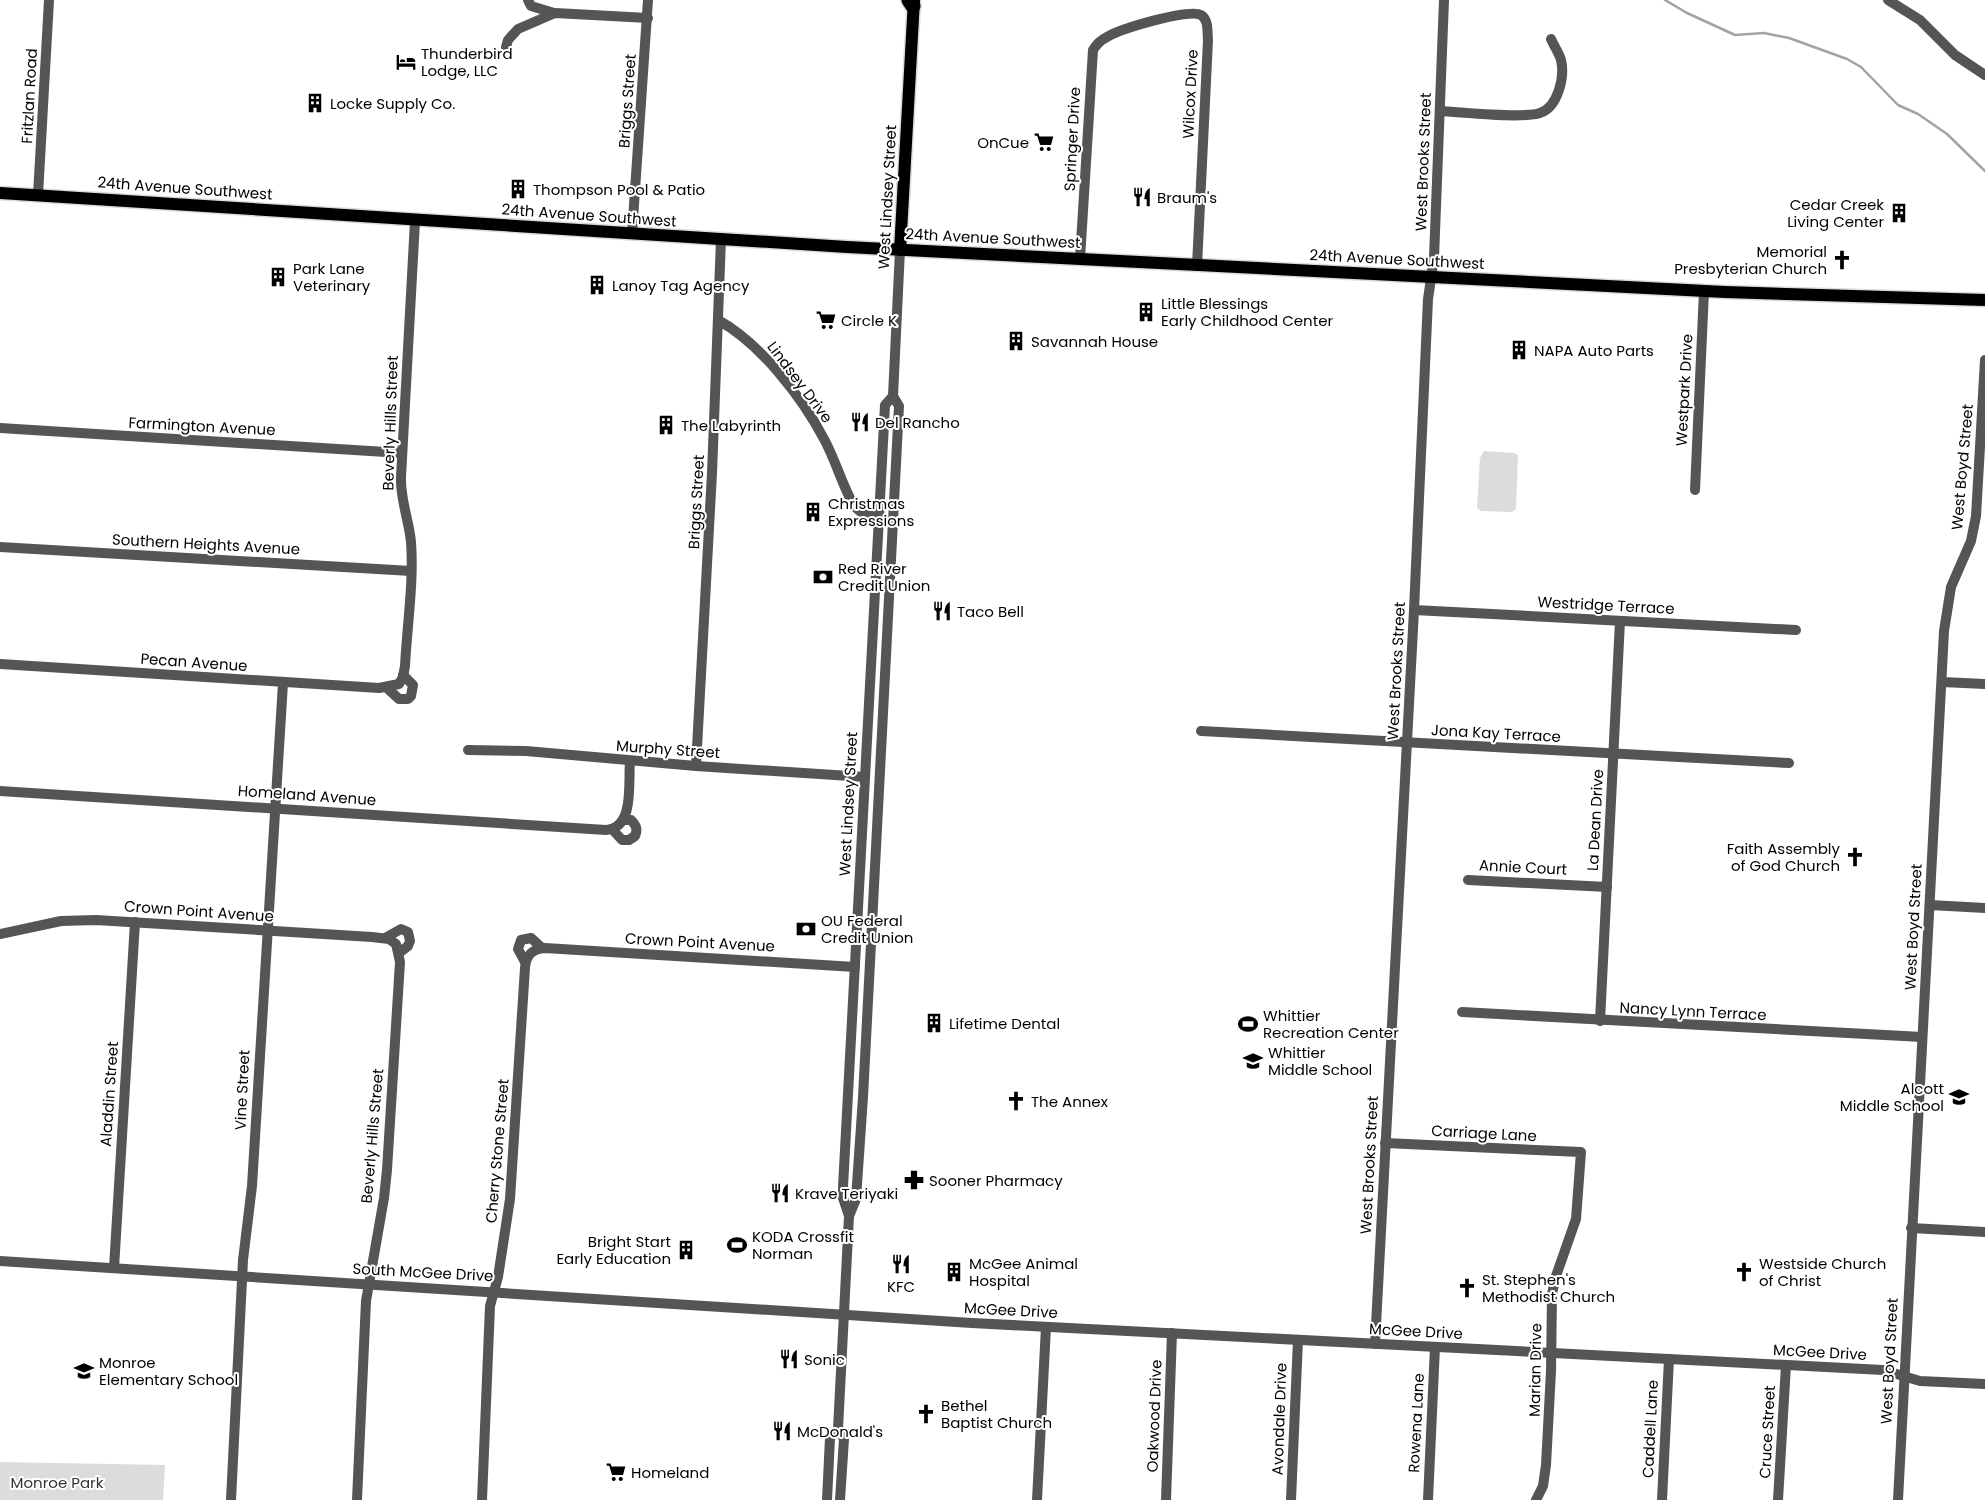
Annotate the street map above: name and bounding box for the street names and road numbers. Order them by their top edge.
street label: Fritzlan Road [16,48,42,144]
street label: Wilcox Drive [1177,49,1203,139]
street label: Briggs Street [613,53,641,149]
street label: Springer Drive [1059,86,1085,192]
street label: West Brooks Street [1410,92,1436,232]
street label: West Lindsey Street [873,124,901,270]
street label: 24th Avenue Southwest [97,171,273,205]
street label: 24th Avenue Southwest [501,198,677,232]
street label: 24th Avenue Southwest [905,223,1081,253]
street label: 24th Avenue Southwest [1309,244,1485,274]
street label: Westpark Drive [1671,333,1697,447]
street label: Lindsey Drive [762,337,838,427]
street label: Beverly Hills Street [377,355,403,491]
street label: West Boyd Street [1946,403,1978,531]
street label: Farmington Avenue [128,412,276,440]
street label: Briggs Street [683,454,709,550]
street label: Southern Heights Avenue [111,529,301,559]
street label: Westridge Terrace [1537,591,1675,619]
street label: West Brooks Street [1382,601,1410,741]
street label: Pecan Avenue [140,648,248,676]
street label: Jona Kay Terrace [1431,719,1561,747]
street label: West Lindsey Street [834,731,862,877]
street label: Murphy Street [615,735,721,763]
street label: La Dean Drive [1582,769,1608,871]
street label: Homeland Avenue [237,780,377,810]
street label: Annie Court [1478,854,1568,880]
street label: West Boyd Street [1899,863,1927,991]
street label: Crown Point Avenue [123,895,275,927]
street label: Crown Point Avenue [625,928,775,956]
street label: Nancy Lynn Terrace [1619,997,1767,1025]
street label: Aladdin Street [95,1041,123,1147]
street label: Vine Street [229,1049,255,1131]
street label: Beverly Hills Street [356,1068,388,1204]
street label: Cherry Stone Street [480,1078,514,1224]
street label: West Brooks Street [1355,1095,1383,1235]
street label: Carriage Lane [1431,1120,1537,1146]
street label: South McGee Drive [352,1258,494,1286]
street label: McGee Drive [964,1297,1058,1323]
street label: West Boyd Street [1875,1297,1903,1425]
street label: McGee Drive [1369,1318,1463,1344]
street label: Marian Drive [1524,1323,1546,1417]
street label: McGee Drive [1773,1339,1867,1365]
street label: Oakwood Drive [1142,1359,1166,1473]
street label: Avondale Drive [1267,1362,1291,1476]
street label: Rowena Lane [1403,1373,1429,1473]
street label: Caddell Lane [1637,1379,1663,1479]
street label: Cruce Street [1754,1385,1780,1479]

